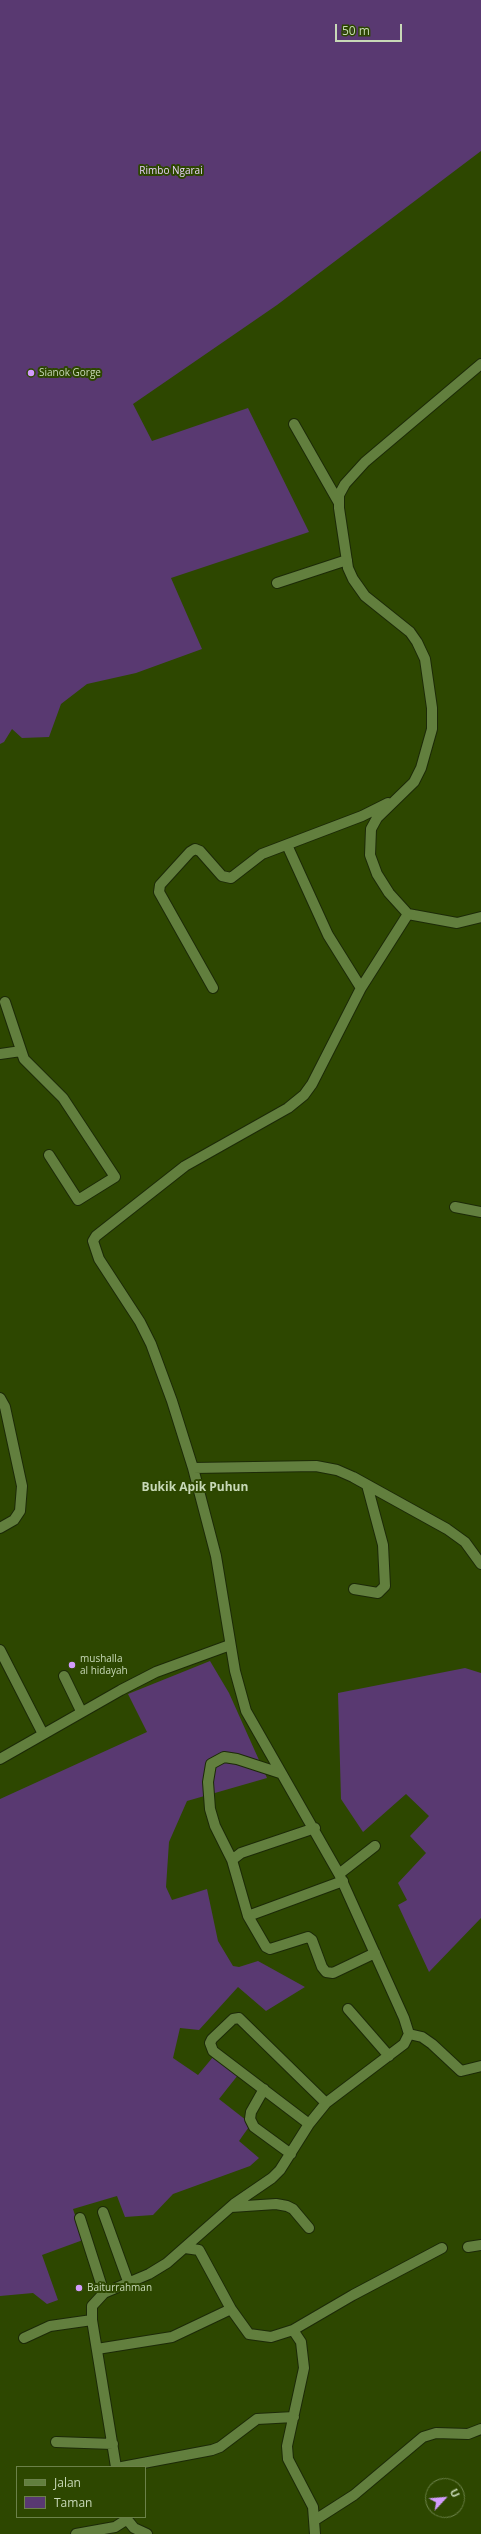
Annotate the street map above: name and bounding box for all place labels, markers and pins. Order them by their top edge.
place label: Sianok Gorge [39,367,101,379]
marker: Sianok Gorge [26,368,36,378]
place label: mushalla al hidayah [80,1653,128,1676]
marker: mushalla al hidayah [67,1660,77,1670]
place label: Baiturrahman [87,2282,152,2294]
marker: Baiturrahman [74,2283,84,2293]

